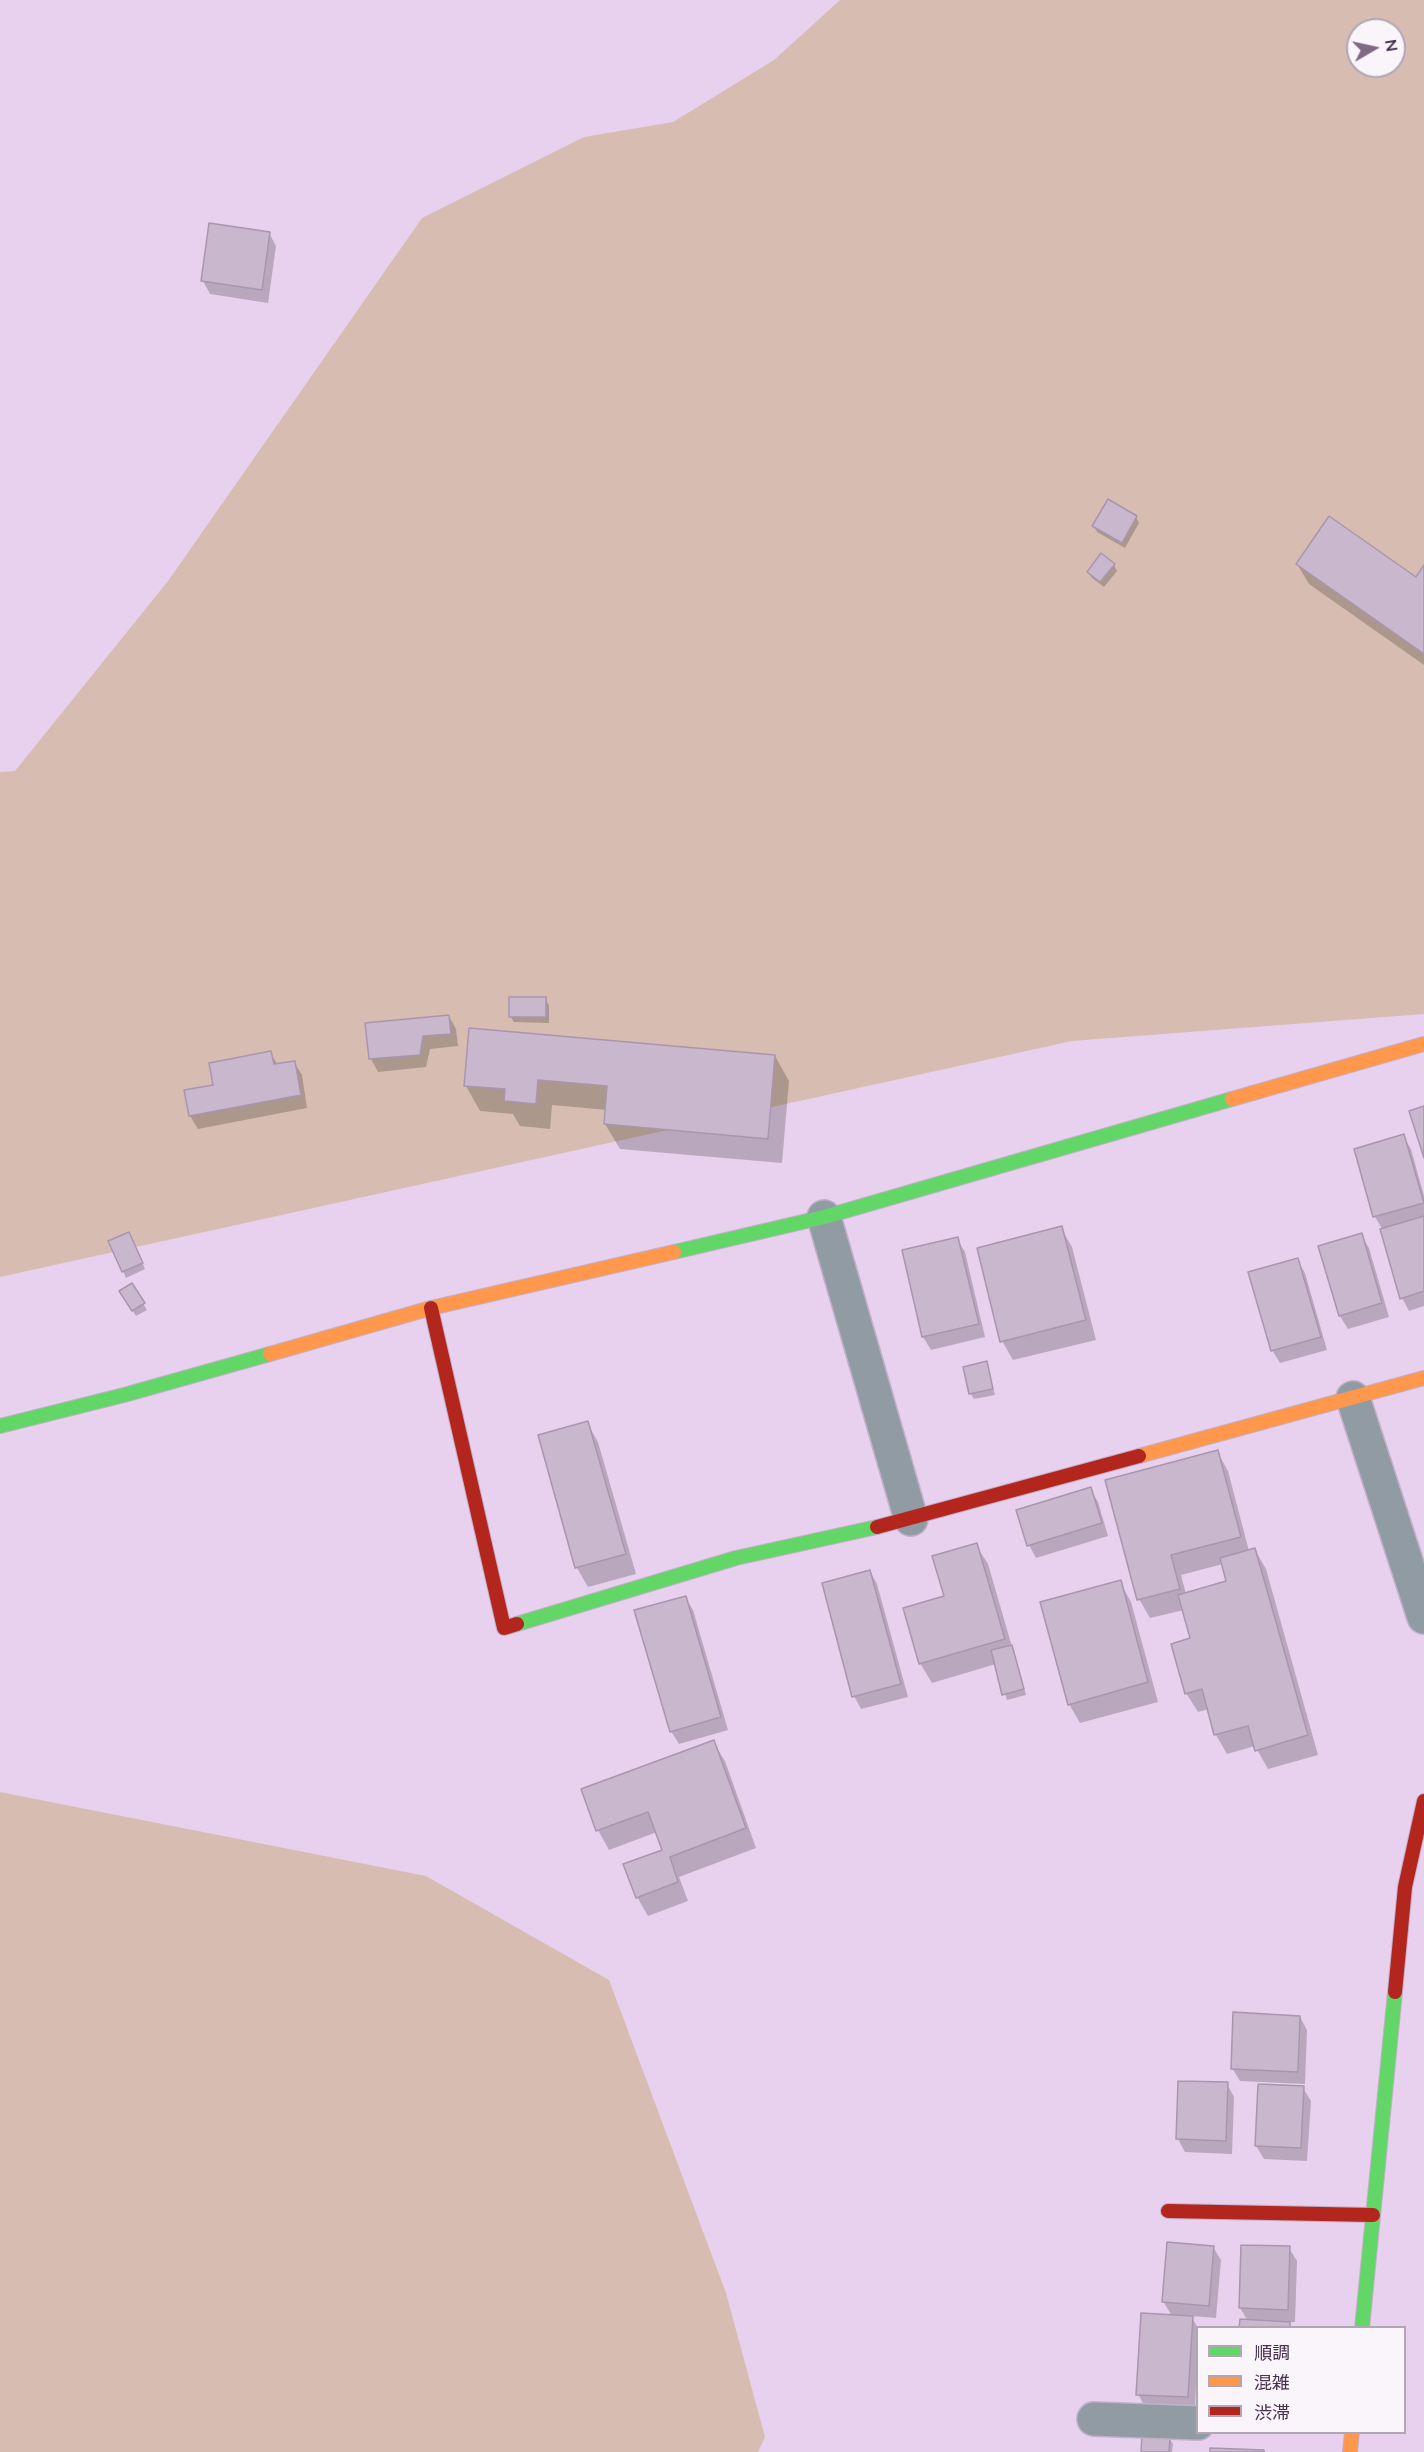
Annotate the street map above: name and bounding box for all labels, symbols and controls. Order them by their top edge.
north arrow [1346,18,1406,78]
text: N [1382,38,1403,53]
legend [1196,2326,1406,2434]
text: 順調 [1254,2341,1290,2363]
text: 混雑 [1254,2371,1290,2393]
text: 渋滞 [1254,2401,1290,2423]

